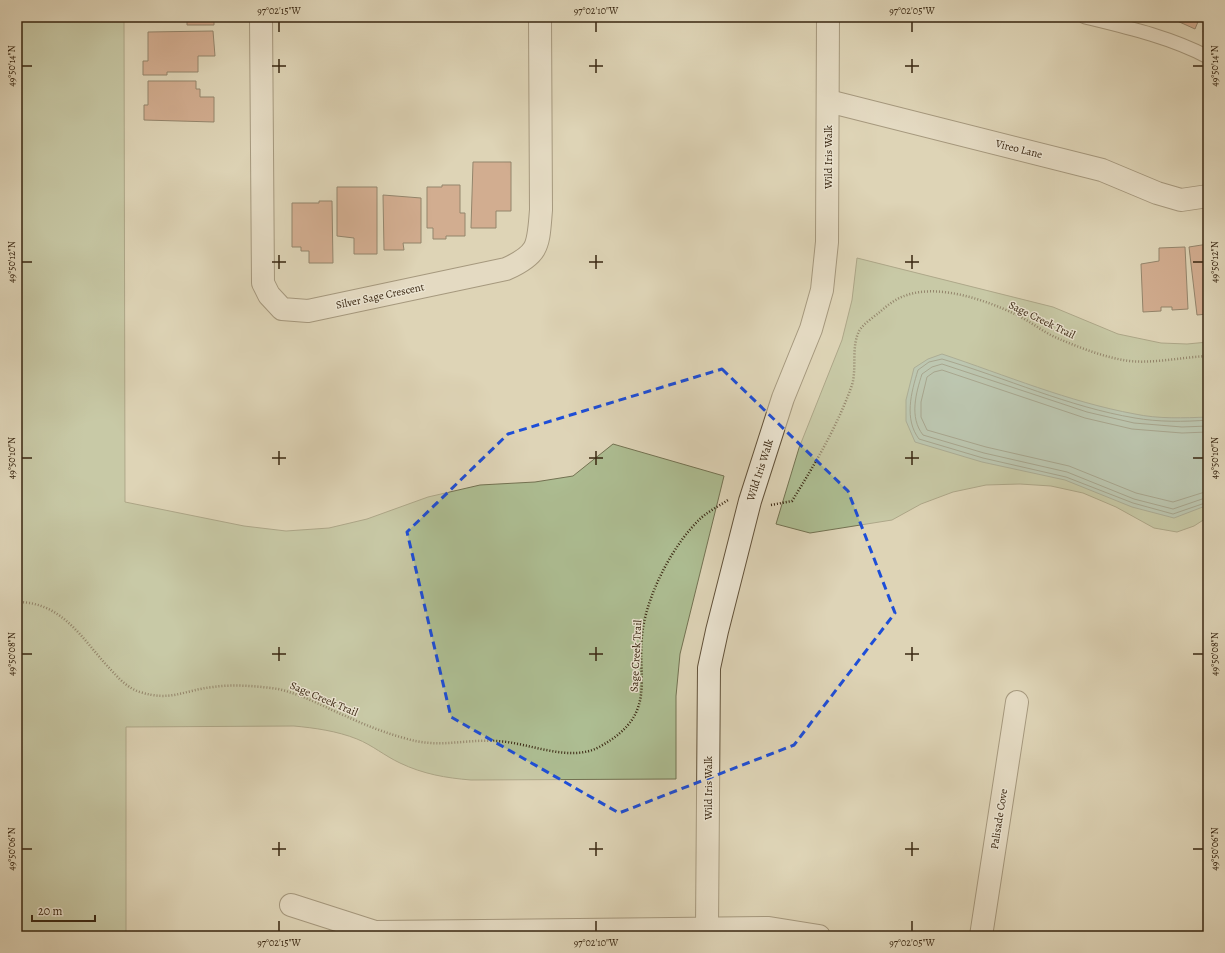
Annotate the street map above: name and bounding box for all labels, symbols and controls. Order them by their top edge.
text: 97°02'15"W [257,4,301,17]
text: 97°02'10"W [574,4,619,17]
text: 97°02'05"W [889,4,935,17]
text: 49°50'14"N [5,45,18,87]
text: 49°50'14"N [1208,45,1221,87]
street label: Wild Iris Walk [821,124,836,190]
street label: Vireo Lane [993,136,1044,162]
text: 49°50'12"N [5,241,18,283]
text: 49°50'12"N [1208,241,1221,283]
street label: Silver Sage Crescent [334,279,426,313]
street label: Sage Creek Trail [1006,297,1078,343]
text: 49°50'10"N [5,437,18,479]
street label: Wild Iris Walk [743,437,777,504]
text: 49°50'10"N [1208,437,1221,479]
street label: Sage Creek Trail [627,619,645,693]
text: 49°50'08"N [5,632,18,676]
text: 49°50'08"N [1208,632,1221,676]
street label: Sage Creek Trail [288,678,360,720]
street label: Wild Iris Walk [701,755,716,821]
street label: Palisade Cove [987,788,1011,850]
text: 49°50'06"N [5,827,18,871]
text: 49°50'06"N [1208,827,1221,871]
scale bar [32,897,95,923]
text: 20 m [38,903,62,919]
text: 97°02'15"W [257,936,301,949]
text: 97°02'10"W [574,936,619,949]
text: 97°02'05"W [889,936,935,949]

